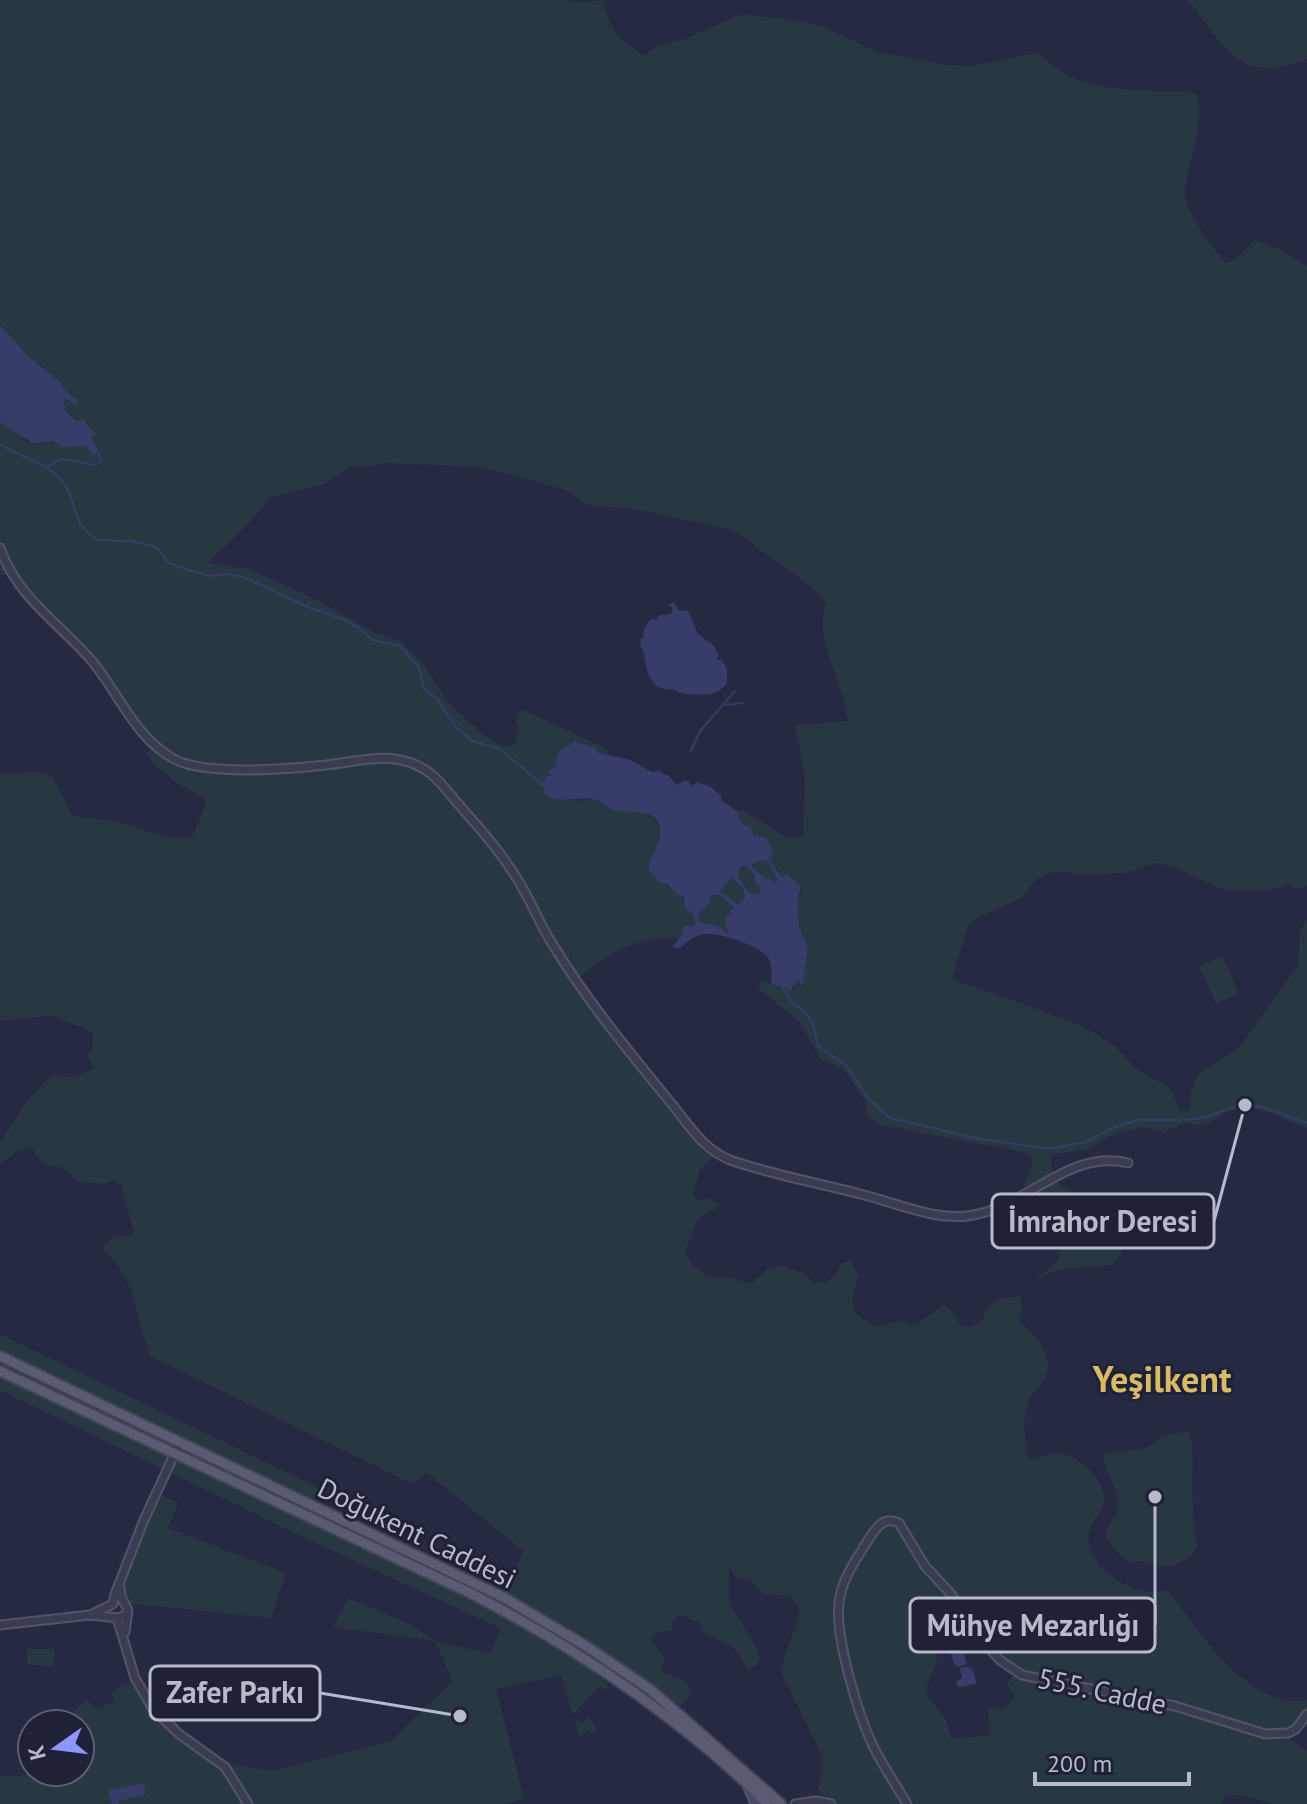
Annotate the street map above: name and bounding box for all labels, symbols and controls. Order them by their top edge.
callout: İmrahor Deresi [992,1194,1214,1248]
text: İmrahor Deresi [1008,1201,1198,1240]
district label: Yeşilkent [1092,1355,1232,1402]
street label: Doğukent Caddesi [312,1469,522,1597]
callout: Mühye Mezarlığı [910,1598,1155,1652]
text: Mühye Mezarlığı [927,1605,1139,1644]
street label: 555. Cadde [1034,1659,1170,1722]
callout: Zafer Parkı [150,1666,320,1720]
text: Zafer Parkı [166,1672,304,1711]
north arrow [16,1708,96,1788]
scale bar [1035,1736,1189,1786]
text: K [21,1742,52,1763]
text: 200 m [1047,1748,1112,1779]

